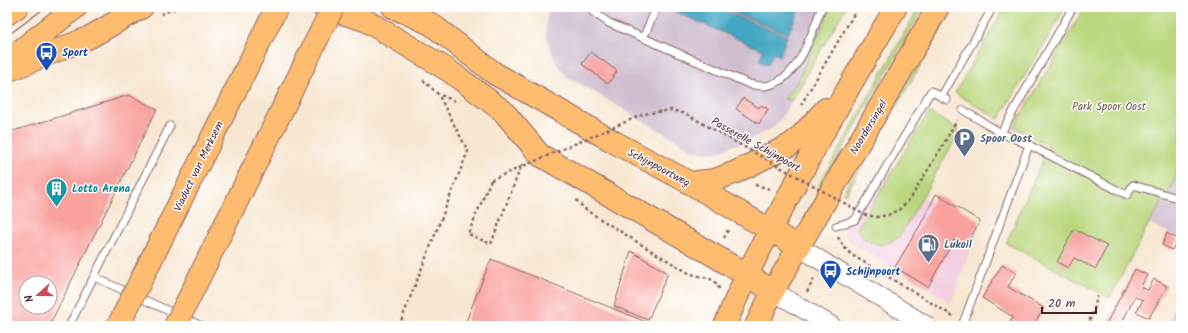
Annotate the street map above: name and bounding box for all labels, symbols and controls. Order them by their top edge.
bus stop icon: Sport [33,39,59,72]
place label: Sport [62,44,89,62]
street label: Noordersingel [845,96,892,158]
park label: Park Spoor Oost [1072,98,1147,116]
street label: Passerelle Schijnpoort [707,113,804,177]
street label: Viaduct van Merksem [169,118,229,215]
parking icon: Spoor Oost [951,125,977,158]
place label: Spoor Oost [980,130,1033,148]
street label: Schijnpoortweg [624,144,693,192]
building icon: Lotto Arena [44,175,70,208]
place label: Lotto Arena [72,180,131,198]
fuel station icon: Lukoil [916,231,942,264]
place label: Lukoil [944,236,972,254]
bus stop icon: Schijnpoort [817,258,843,291]
place label: Schijnpoort [846,263,901,281]
north arrow [18,275,58,315]
scale bar [1042,289,1096,315]
text: N [20,292,39,305]
text: 20 m [1048,294,1076,313]

